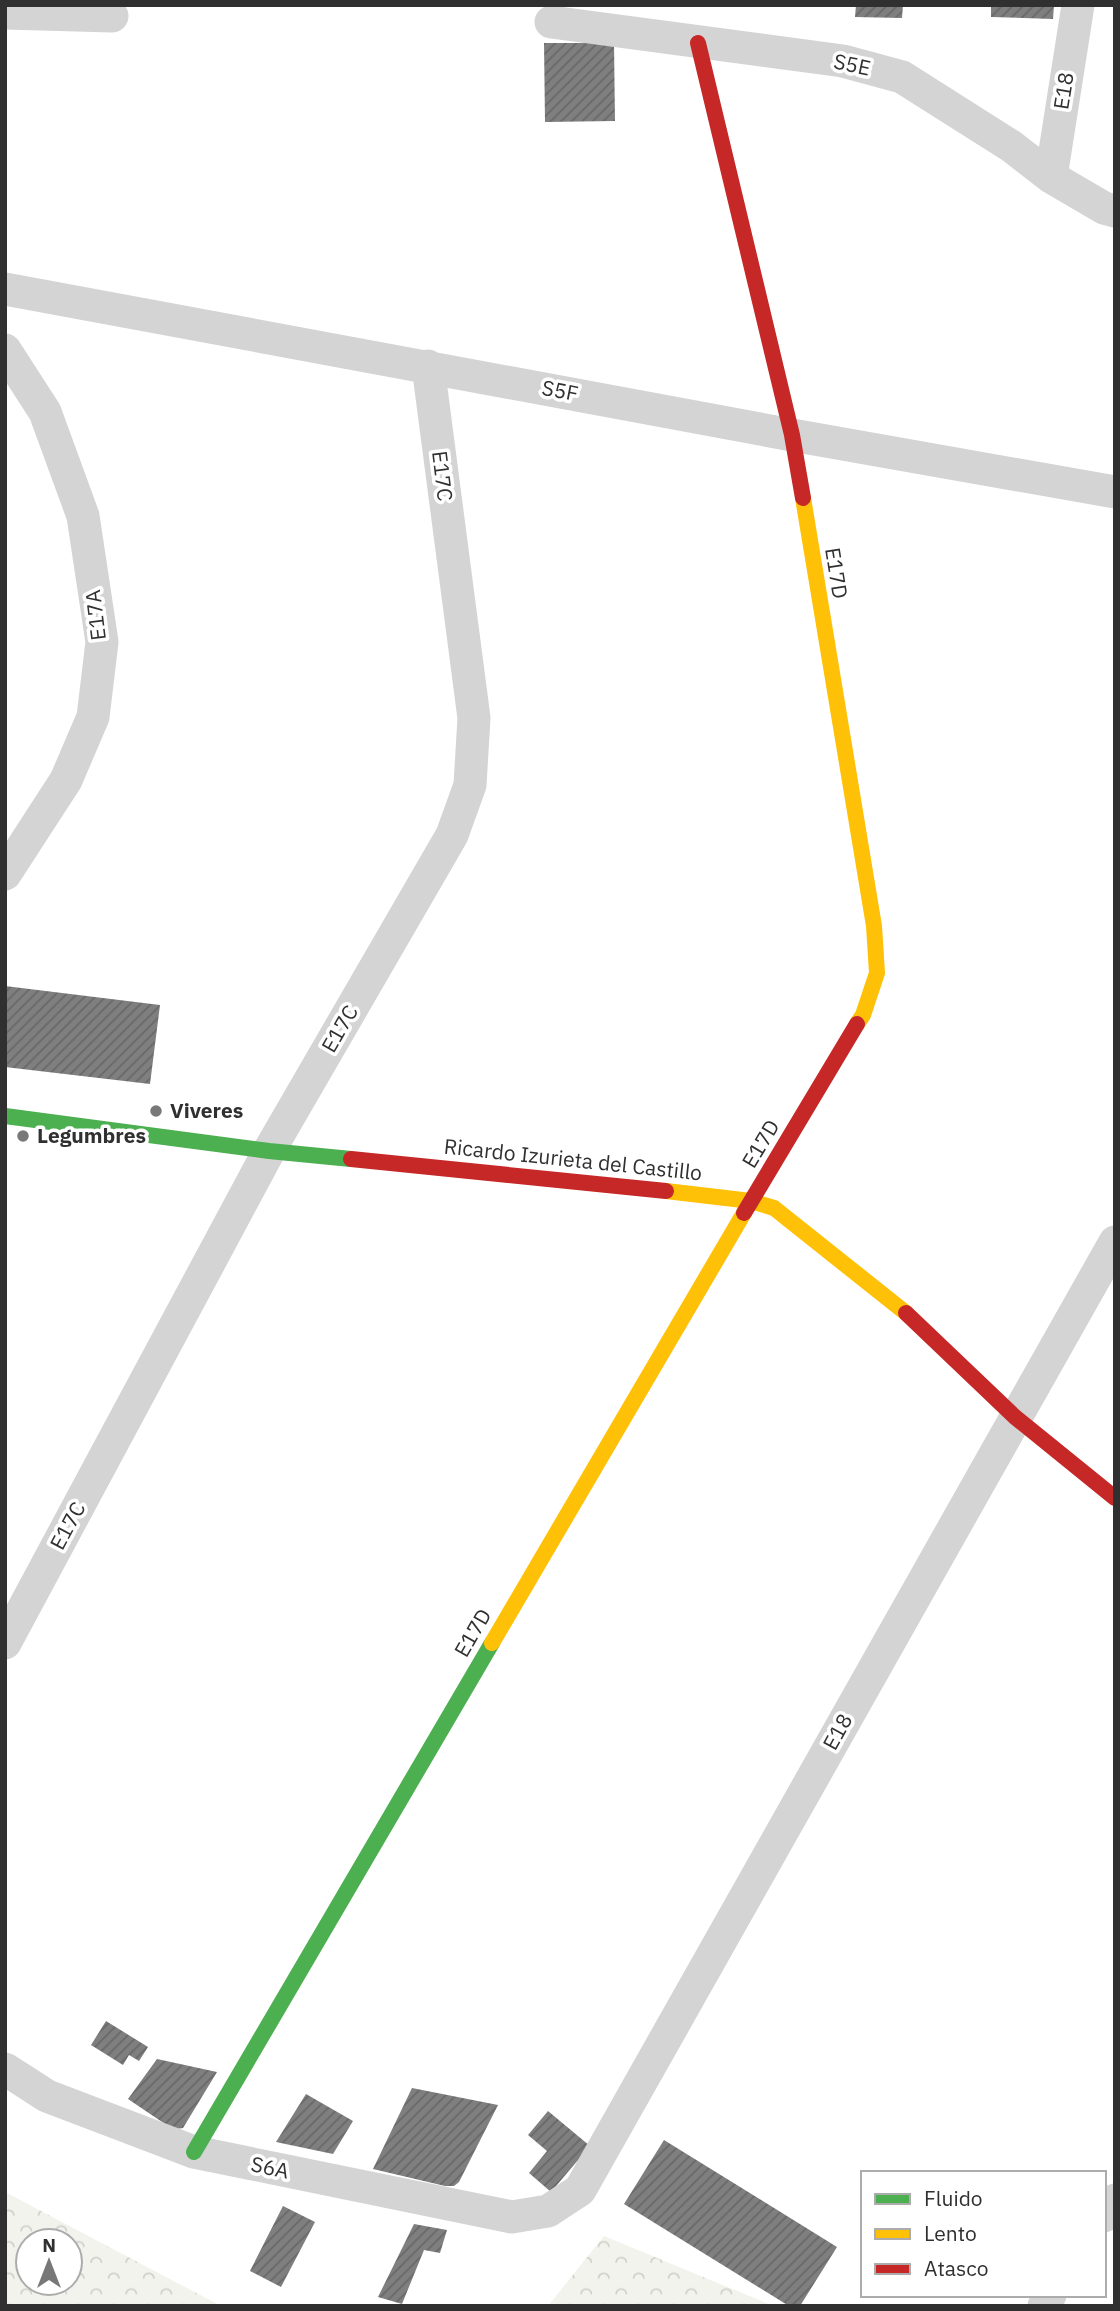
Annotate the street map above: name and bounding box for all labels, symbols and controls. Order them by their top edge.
street label: S5E [831,46,873,82]
street label: E18 [1046,70,1080,112]
street label: S5F [540,373,581,407]
street label: E17C [426,449,460,503]
street label: E17D [819,545,855,600]
street label: E17A [78,588,112,642]
street label: E17C [314,1000,364,1057]
place label: Viveres [170,1096,243,1124]
marker: Viveres [148,1103,164,1119]
street label: E17D [735,1114,785,1173]
place label: Legumbres [37,1121,146,1149]
marker: Legumbres [15,1128,31,1144]
street label: Ricardo Izurieta del Castillo [443,1132,704,1186]
street label: E17C [43,1497,91,1554]
street label: E17D [447,1603,497,1662]
street label: E18 [816,1708,858,1755]
street label: S6A [249,2149,292,2185]
legend [861,2171,1106,2297]
text: Fluido [924,2184,983,2212]
text: Lento [924,2219,977,2247]
north arrow [14,2227,84,2297]
text: N [42,2233,56,2257]
text: Atasco [924,2254,988,2282]

